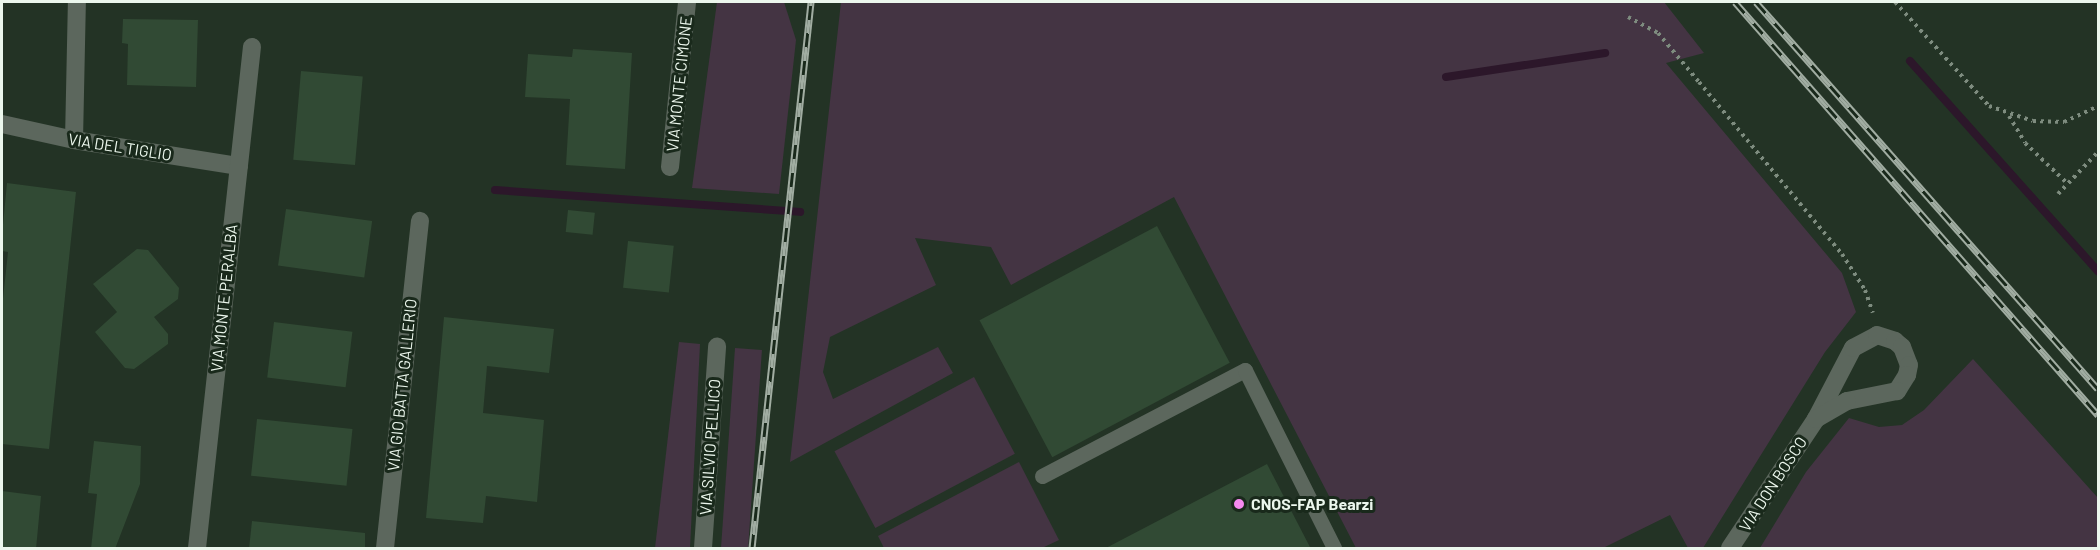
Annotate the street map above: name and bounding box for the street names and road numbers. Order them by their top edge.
street label: VIA MONTE CIMONE [662,15,696,153]
street label: VIA DEL TIGLIO [67,129,173,165]
street label: VIA MONTE PERALBA [207,223,241,373]
street label: VIA GIO BATTA GALLERIO [383,298,421,472]
street label: VIA SILVIO PELLICO [696,378,724,516]
street label: VIA DON BOSCO [1735,433,1811,535]

